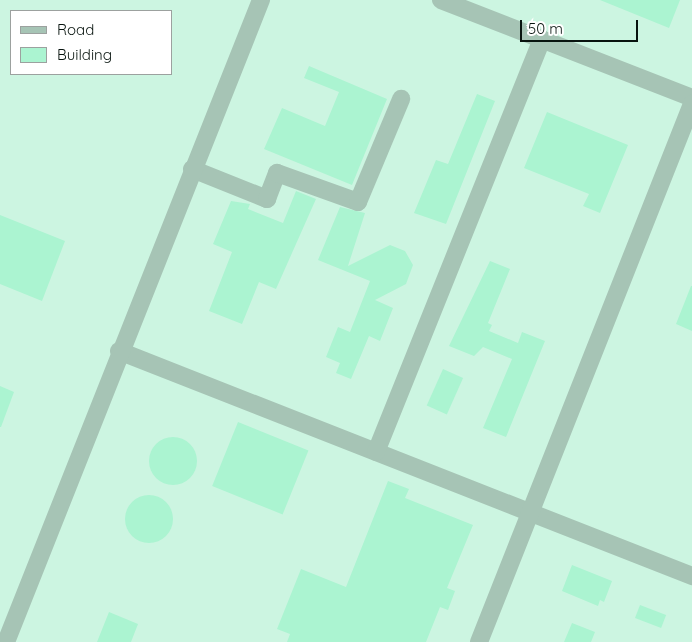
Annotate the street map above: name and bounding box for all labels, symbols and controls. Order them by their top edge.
legend [10,10,172,75]
scale bar [522,10,640,42]
text: 50 m [528,19,563,38]
text: Road [57,20,94,39]
text: Building [57,45,112,64]

